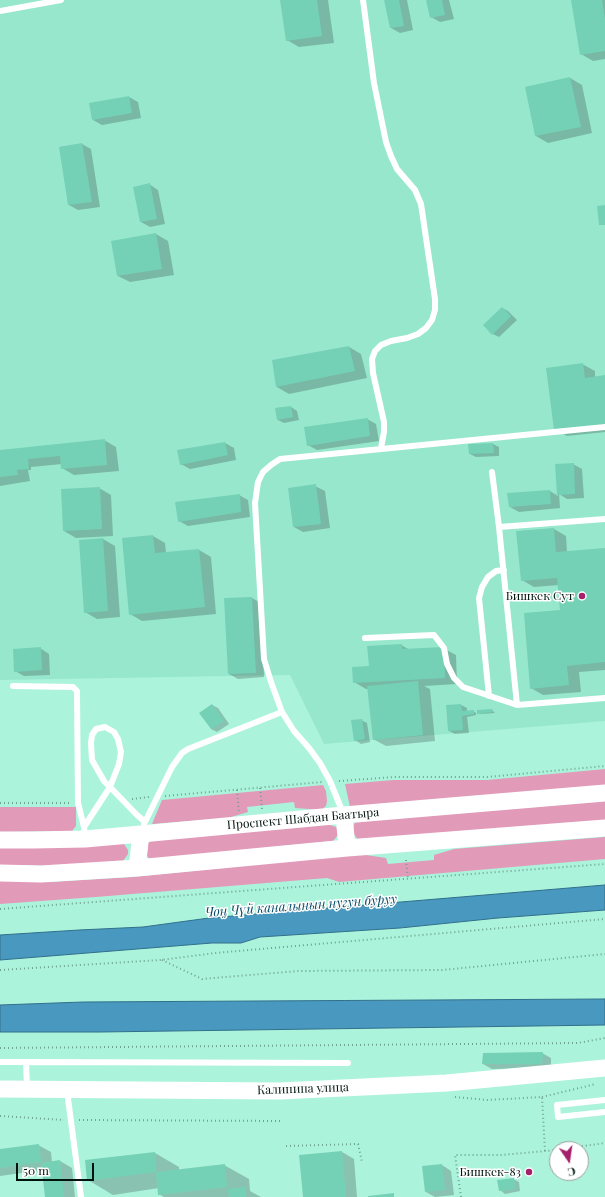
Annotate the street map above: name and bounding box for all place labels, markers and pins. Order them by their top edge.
place label: Бишкек Сут [506,589,574,603]
marker: Бишкек Сут [577,591,587,601]
place label: Бишкек-83 [459,1165,521,1179]
marker: Бишкек-83 [524,1167,534,1177]

